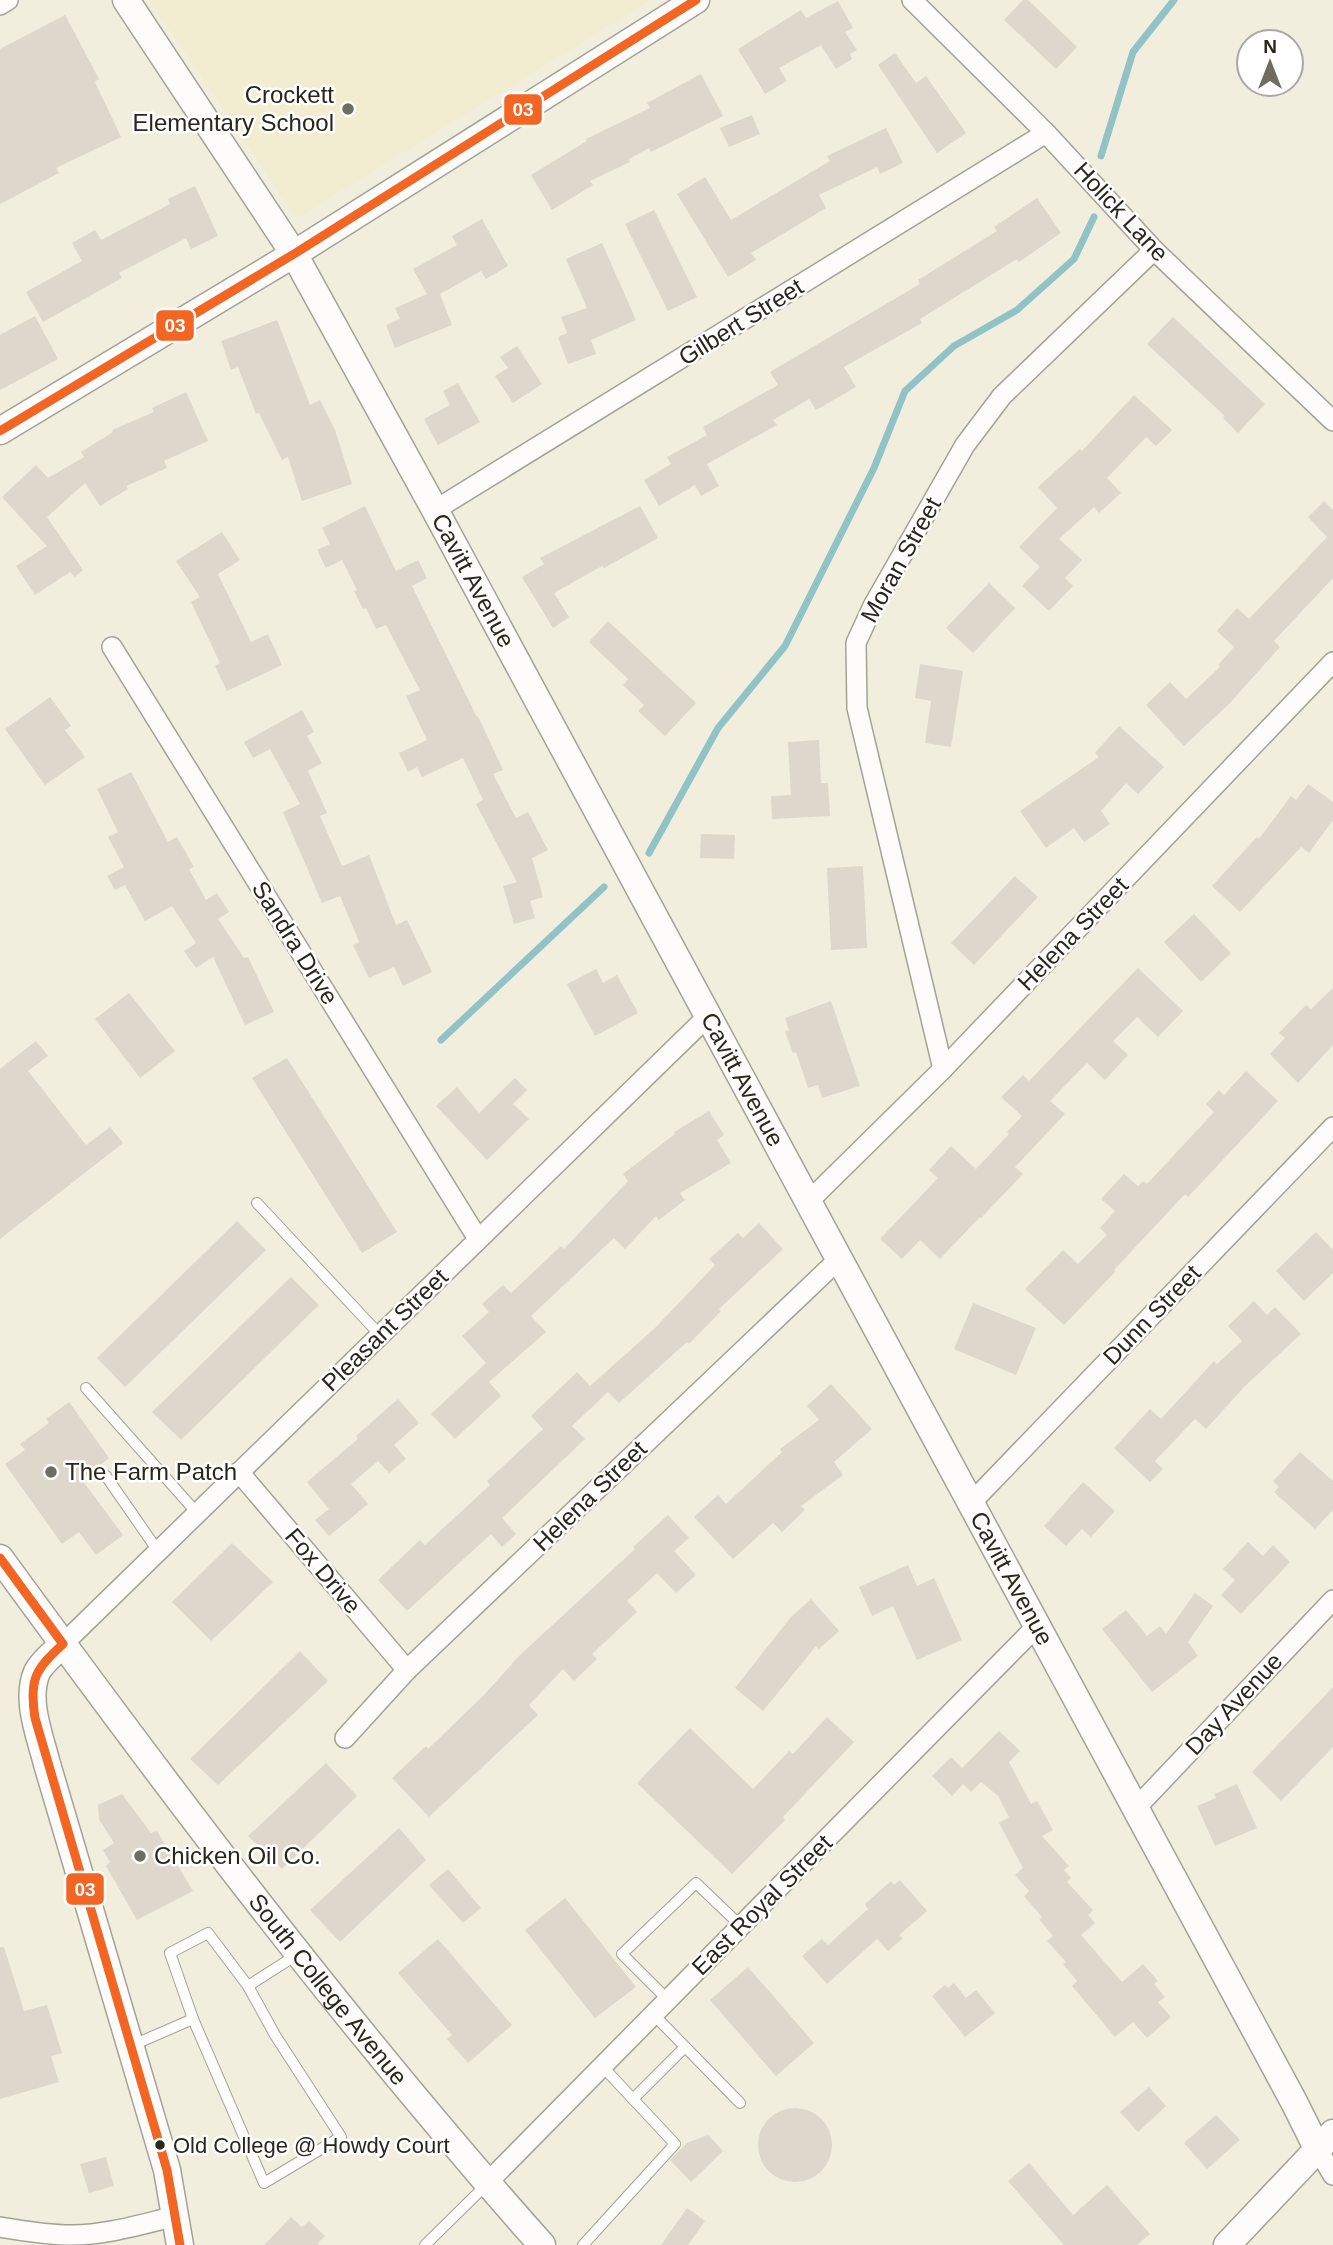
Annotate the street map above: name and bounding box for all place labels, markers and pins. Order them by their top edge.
place label: Crockett Elementary School [133,81,334,136]
marker: Crockett Elementary School [340,101,356,117]
place label: The Farm Patch [65,1458,237,1485]
marker: The Farm Patch [43,1464,59,1480]
place label: Chicken Oil Co. [154,1842,321,1869]
marker: Chicken Oil Co. [132,1848,148,1864]
place label: Old College @ Howdy Court [173,2133,450,2158]
marker: Old College @ Howdy Court [153,2138,167,2152]

